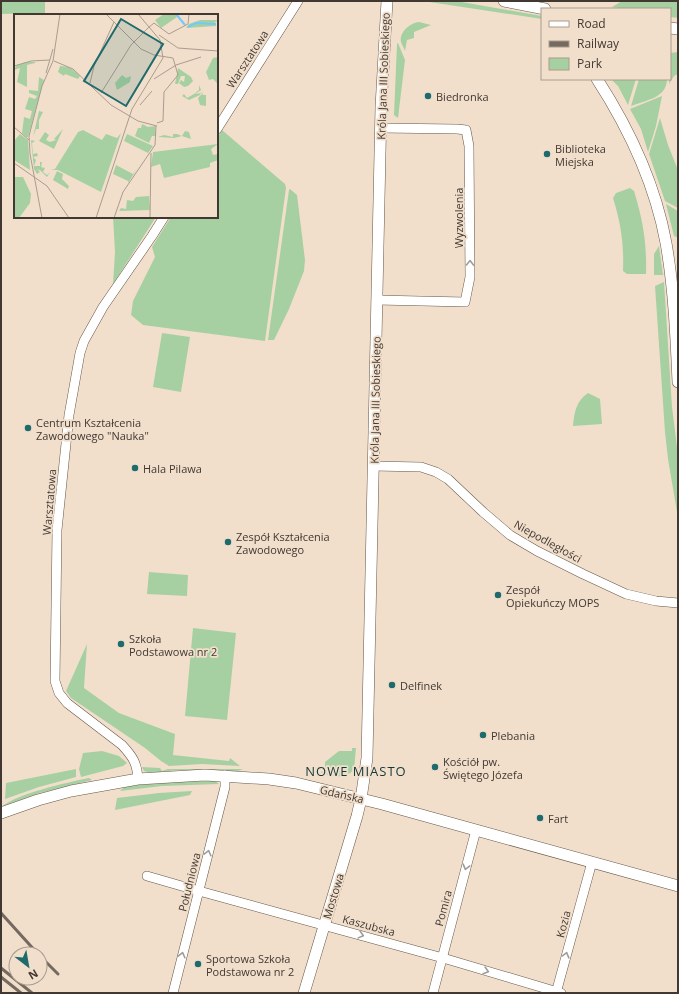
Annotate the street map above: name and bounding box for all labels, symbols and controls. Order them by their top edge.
legend [541,8,671,80]
street label: Króla Jana III Sobieskiego [373,12,393,140]
inset map [14,14,218,218]
text: Road [577,15,606,32]
street label: Warsztatowa [223,27,271,91]
text: Railway [577,35,620,52]
text: Park [577,55,603,72]
place label: Biedronka [436,89,489,104]
marker: Biedronka [423,91,433,101]
place label: Biblioteka Miejska [555,141,606,169]
marker: Biblioteka Miejska [542,149,552,159]
street label: Wyzwolenia [451,188,466,248]
one-way arrow [466,260,474,266]
street label: Króla Jana III Sobieskiego [366,336,384,464]
place label: Centrum Kształcenia Zawodowego "Nauka" [36,415,149,443]
marker: Centrum Kształcenia Zawodowego "Nauka" [23,423,33,433]
place label: Hala Pilawa [143,461,202,476]
marker: Hala Pilawa [130,463,140,473]
street label: Warsztatowa [39,468,59,536]
street label: Niepodległości [512,516,584,566]
place label: Zespół Kształcenia Zawodowego [236,529,330,557]
marker: Zespół Kształcenia Zawodowego [223,537,233,547]
place label: Zespół Opiekuńczy MOPS [506,582,599,610]
marker: Zespół Opiekuńczy MOPS [493,590,503,600]
place label: Szkoła Podstawowa nr 2 [129,631,217,659]
marker: Szkoła Podstawowa nr 2 [116,639,126,649]
place label: Delfinek [400,678,442,693]
marker: Delfinek [387,680,397,690]
place label: Plebania [491,728,535,743]
marker: Plebania [478,730,488,740]
place label: Kościół pw. Świętego Józefa [443,754,523,782]
district label: NOWE MIASTO [305,762,407,780]
marker: Kościół pw. Świętego Józefa [430,762,440,772]
street label: Gdańska [319,782,365,806]
place label: Fart [548,811,568,826]
marker: Fart [535,813,545,823]
one-way arrow [203,850,212,857]
street label: Południowa [174,851,204,913]
one-way arrow [462,863,471,870]
street label: Mostowa [319,871,347,921]
street label: Pomira [431,888,455,928]
street label: Kozia [552,909,574,939]
street label: Kaszubska [341,911,397,939]
one-way arrow [357,930,364,939]
north arrow [8,946,48,986]
place label: Sportowa Szkoła Podstawowa nr 2 [206,951,294,979]
one-way arrow [178,952,186,958]
one-way arrow [562,952,570,959]
marker: Sportowa Szkoła Podstawowa nr 2 [193,959,203,969]
text: N [26,966,41,984]
one-way arrow [483,966,490,975]

